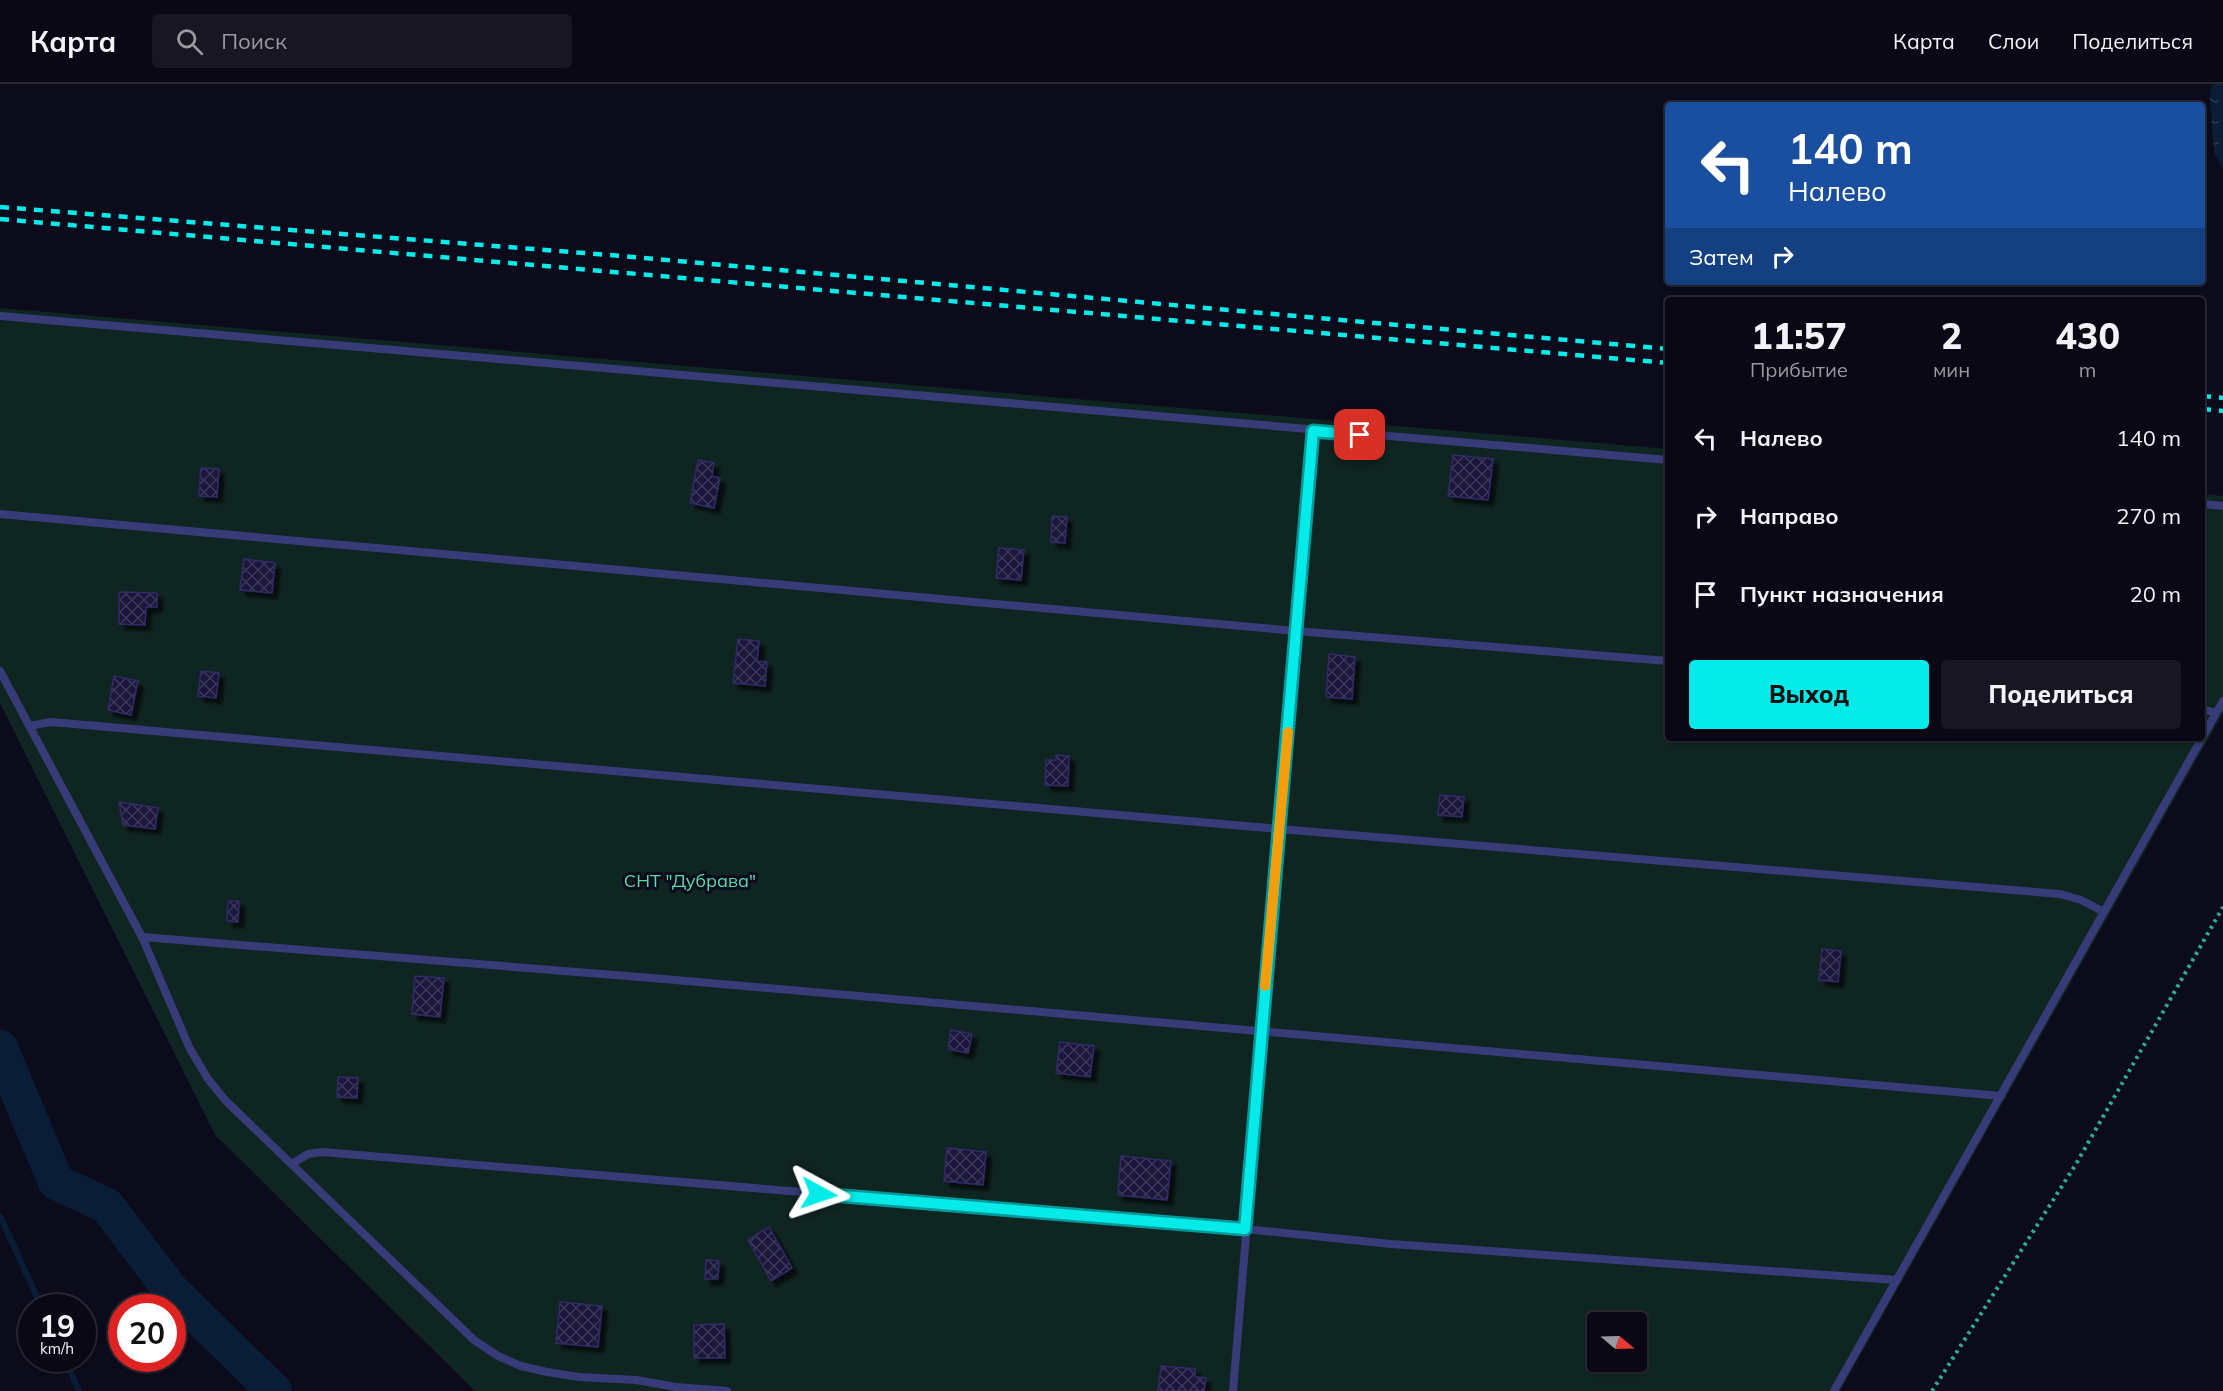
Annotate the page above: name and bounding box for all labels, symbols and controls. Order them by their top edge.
search box [152,14,572,68]
text: Карта [30,24,116,59]
icon: search [173,25,206,58]
text: Поиск [221,27,287,55]
text: Карта [1893,28,1955,54]
text: Слои [1988,28,2039,54]
text: Поделиться [2072,28,2193,54]
text: 140 m [1788,122,1913,175]
icon: left [1689,126,1767,204]
text: Налево [1788,174,1887,208]
icon: right [1766,240,1799,273]
text: Затем [1689,243,1754,271]
text: 11:57 [1751,313,1847,358]
text: 2 [1941,313,1962,358]
text: 430 [2055,313,2120,358]
text: Прибытие [1750,357,1848,382]
text: мин [1933,357,1970,382]
text: m [2079,357,2096,382]
pin [1334,409,1385,460]
icon: arrive [1343,418,1376,451]
icon: left [1689,422,1722,455]
text: Налево [1740,424,1823,452]
text: 140 m [2116,424,2181,452]
icon: right [1689,500,1722,533]
text: Направо [1740,502,1838,530]
text: 270 m [2116,502,2181,530]
icon: arrive [1689,578,1722,611]
text: Пункт назначения [1740,580,1944,608]
text: 20 m [2130,580,2181,608]
button: Выход [1689,660,1929,729]
button: Поделиться [1941,660,2181,729]
park label: СНТ "Дубрава" [624,869,756,892]
position arrow [787,1162,851,1226]
speed limit sign: 20 [108,1294,186,1372]
text: 19 [39,1307,75,1345]
north arrow [1587,1312,1647,1372]
map controls [1587,1312,1647,1372]
text: km/h [40,1339,74,1358]

